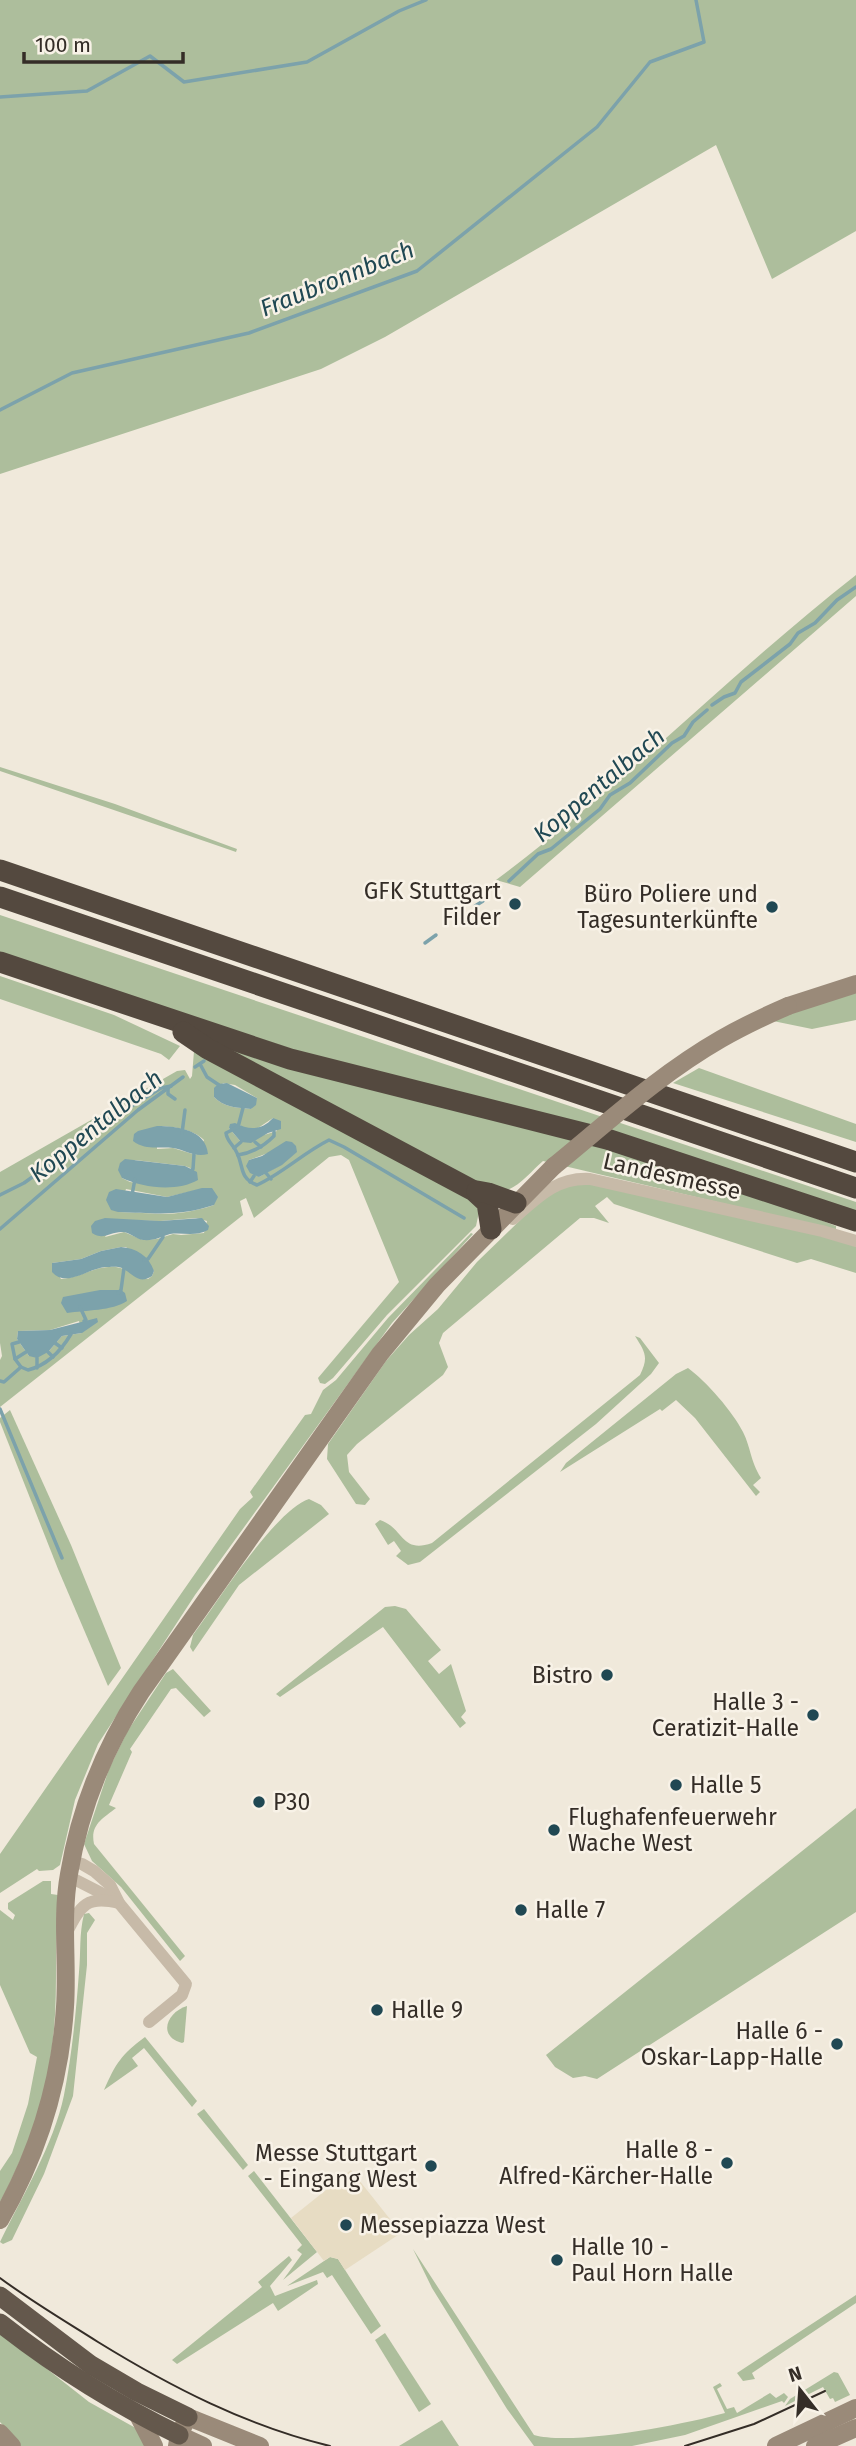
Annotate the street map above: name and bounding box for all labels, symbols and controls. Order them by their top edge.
scale bar [24,21,184,65]
text: 100 m [35,32,91,58]
water label: Fraubronnbach [256,235,418,323]
water label: Koppentalbach [528,722,670,848]
place label: GFK Stuttgart Filder [364,877,502,931]
place label: Büro Poliere und Tagesunterkünfte [577,880,758,934]
marker: GFK Stuttgart Filder [507,896,523,912]
marker: Büro Poliere und Tagesunterkünfte [764,899,780,915]
water label: Koppentalbach [24,1064,168,1188]
street label: Landesmesse [601,1147,743,1205]
place label: Bistro [532,1661,593,1689]
marker: Bistro [599,1667,615,1683]
place label: Halle 3 - Ceratizit-Halle [652,1688,799,1742]
marker: Halle 3 - Ceratizit-Halle [805,1707,821,1723]
place label: Halle 5 [690,1771,761,1799]
marker: Halle 5 [668,1777,684,1793]
place label: P30 [273,1788,310,1816]
marker: P30 [251,1794,267,1810]
place label: Flughafenfeuerwehr Wache West [568,1803,777,1857]
marker: Flughafenfeuerwehr Wache West [546,1822,562,1838]
place label: Halle 7 [535,1896,605,1924]
marker: Halle 7 [513,1902,529,1918]
place label: Halle 9 [391,1996,463,2024]
marker: Halle 9 [369,2002,385,2018]
place label: Halle 6 - Oskar-Lapp-Halle [641,2017,823,2071]
marker: Halle 6 - Oskar-Lapp-Halle [829,2036,845,2052]
place label: Halle 8 - Alfred-Kärcher-Halle [499,2136,713,2190]
place label: Messe Stuttgart - Eingang West [255,2139,418,2193]
marker: Halle 8 - Alfred-Kärcher-Halle [719,2155,735,2171]
marker: Messe Stuttgart - Eingang West [423,2158,439,2174]
place label: Messepiazza West [360,2211,546,2239]
marker: Messepiazza West [338,2217,354,2233]
place label: Halle 10 - Paul Horn Halle [571,2233,733,2287]
marker: Halle 10 - Paul Horn Halle [549,2252,565,2268]
north arrow [765,2355,835,2425]
text: N [786,2361,805,2387]

